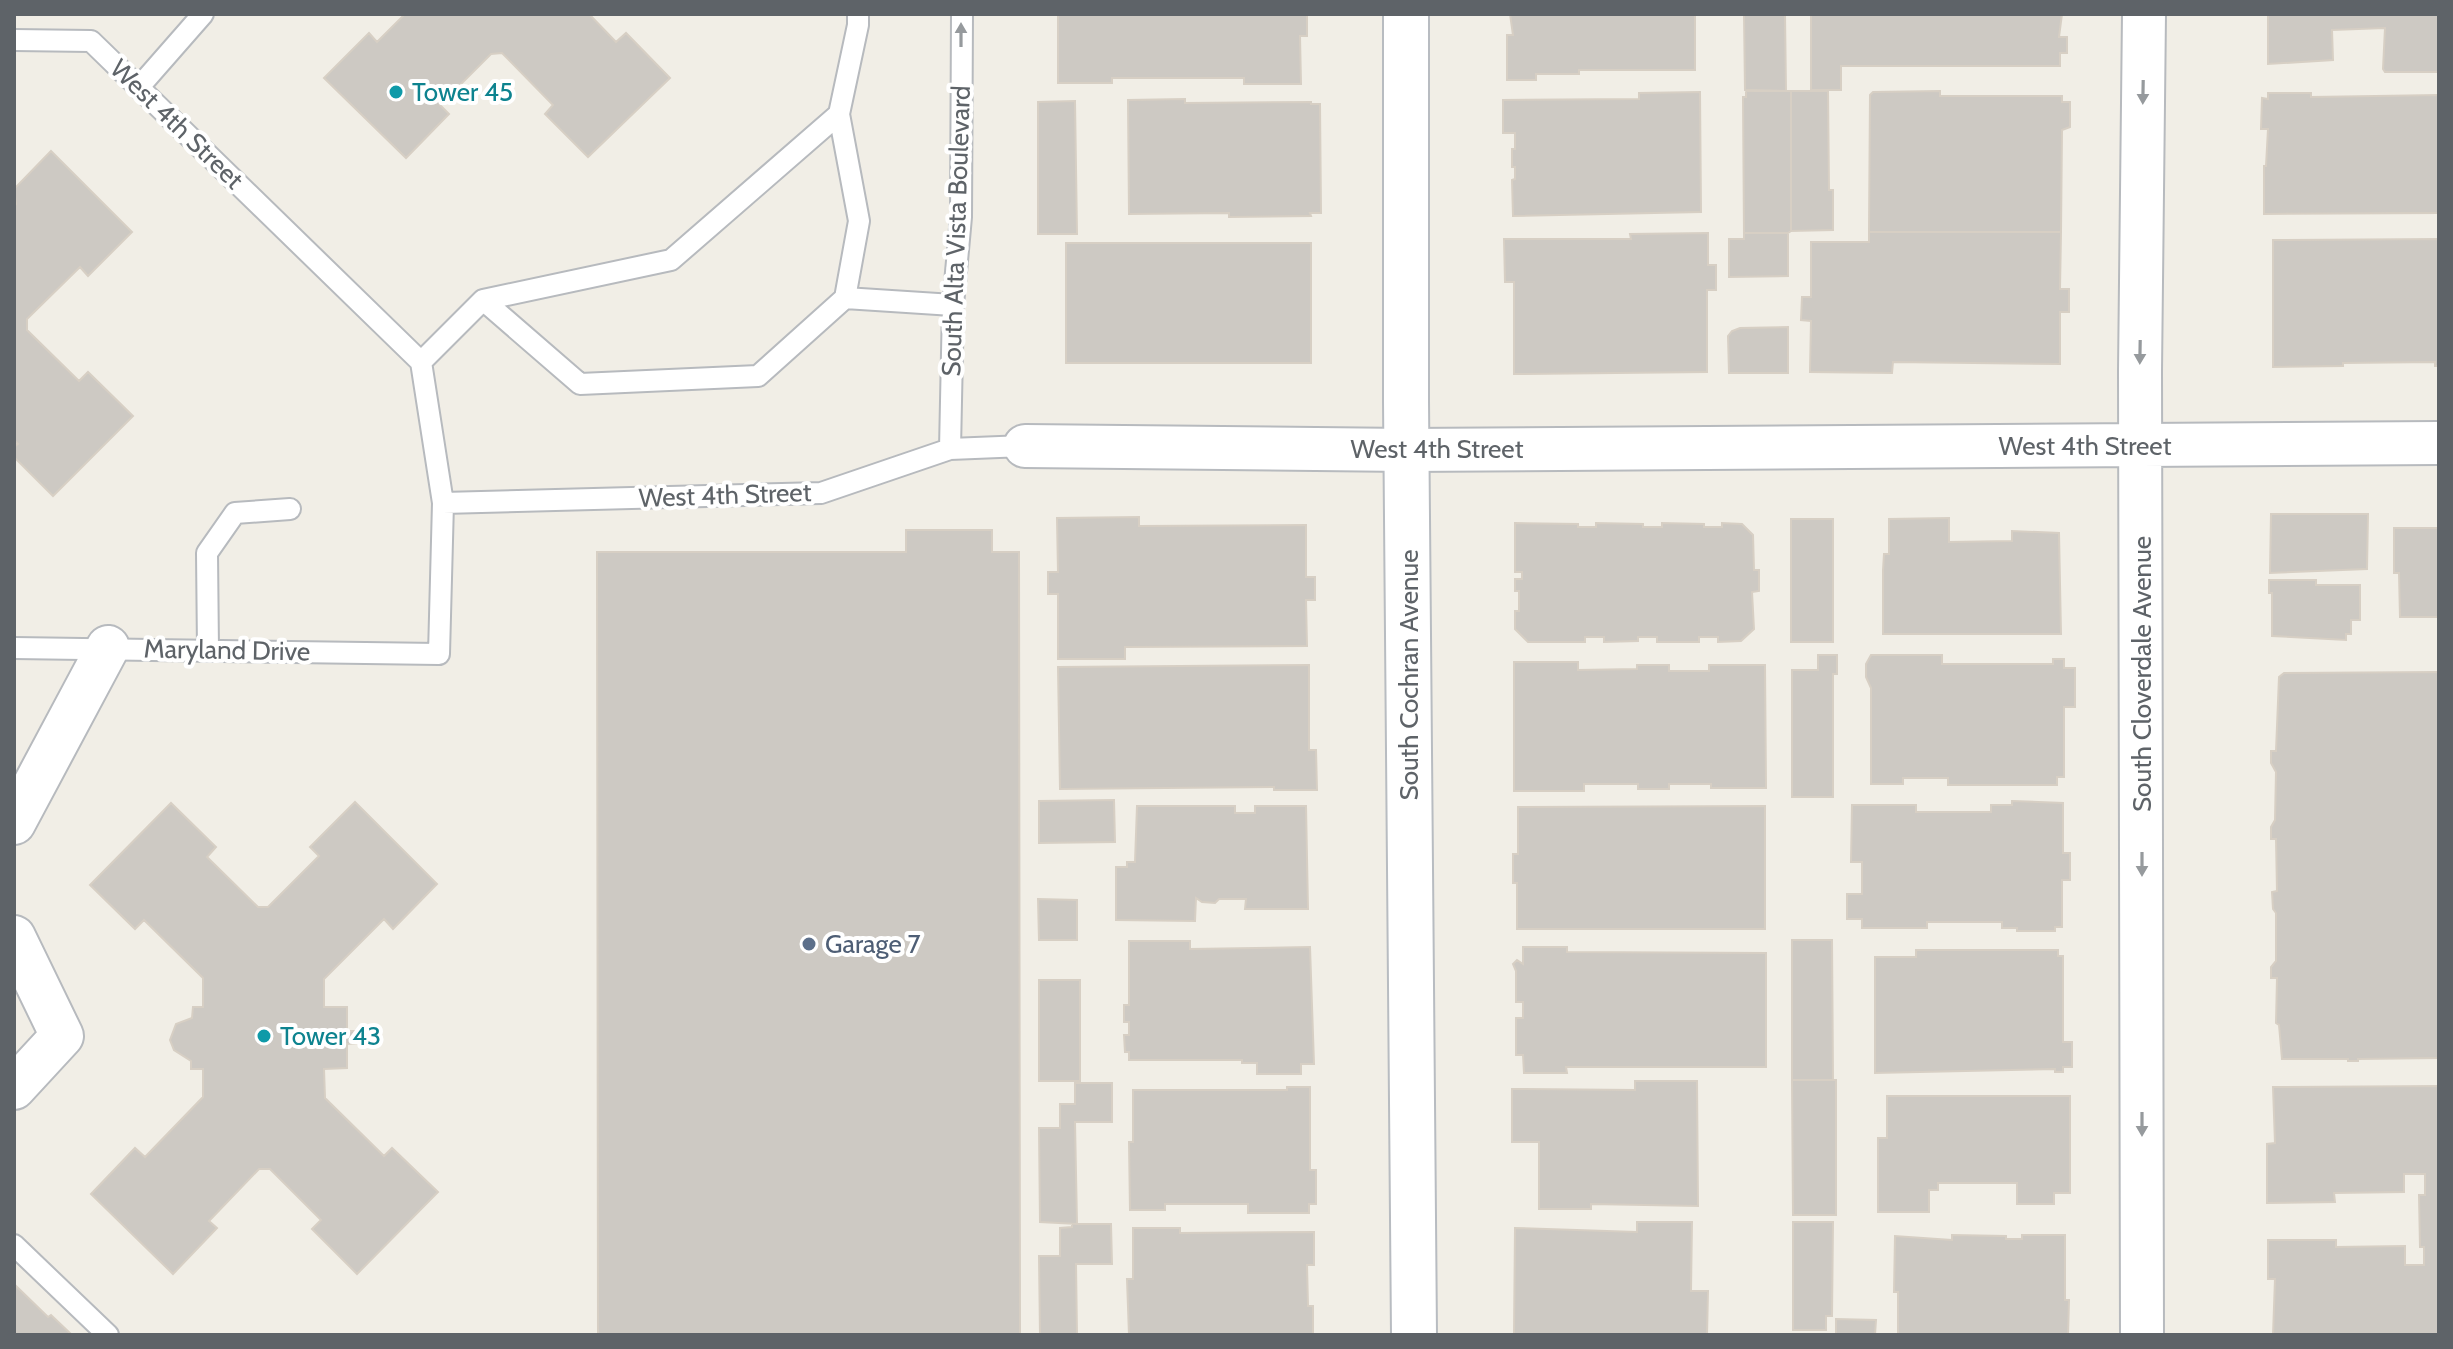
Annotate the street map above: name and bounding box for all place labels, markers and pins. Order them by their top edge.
place label: Tower 45 [412,76,513,108]
marker: Tower 45 [387,83,405,101]
place label: Garage 7 [825,928,921,960]
marker: Garage 7 [800,935,818,953]
place label: Tower 43 [280,1020,381,1052]
marker: Tower 43 [255,1027,273,1045]

